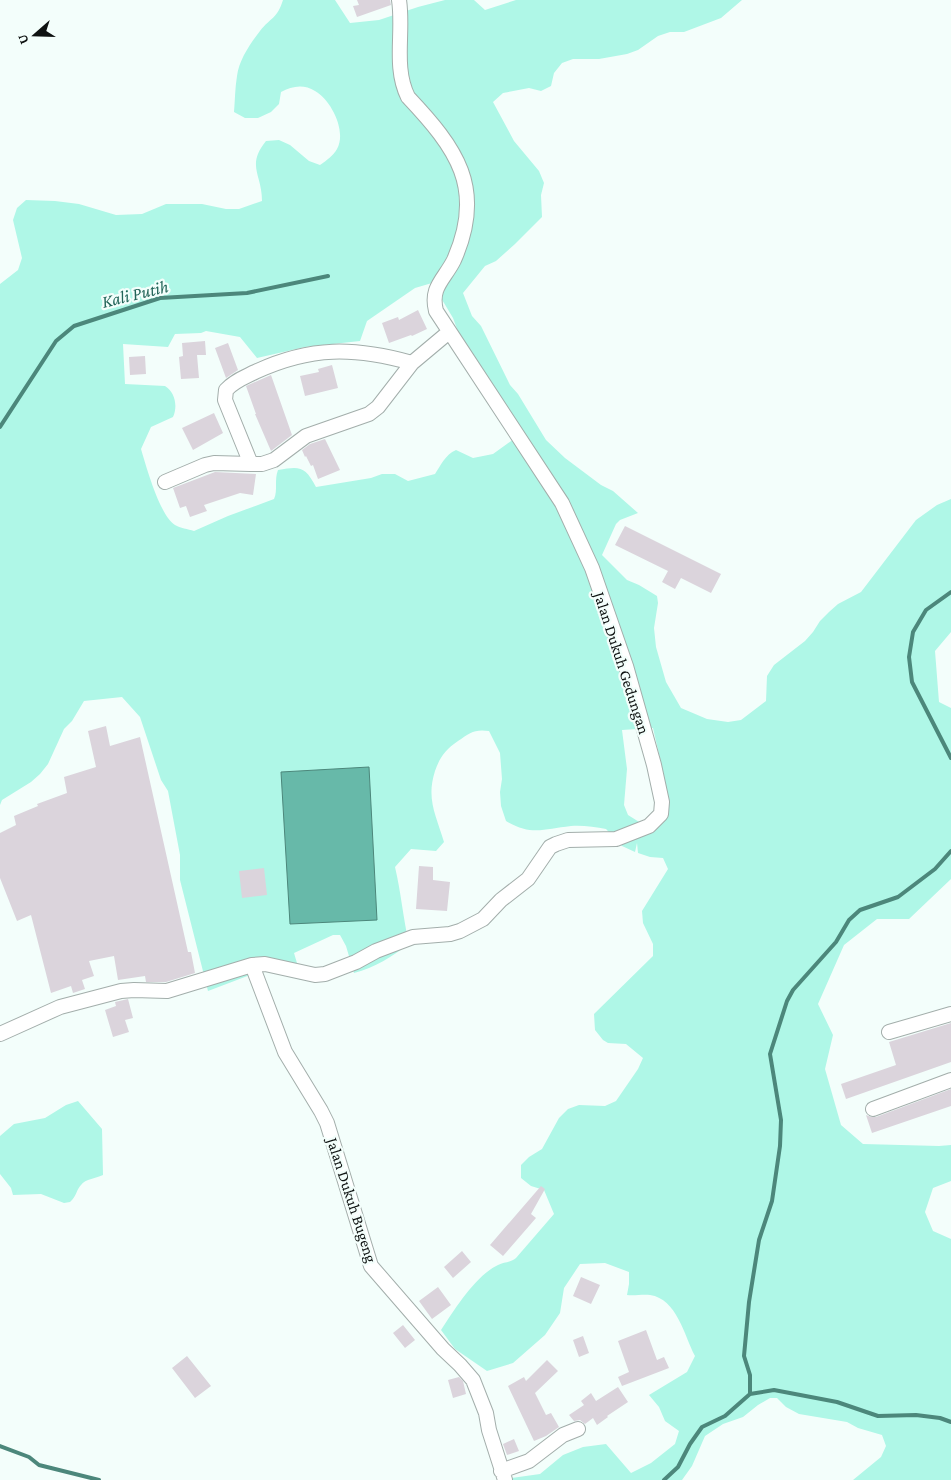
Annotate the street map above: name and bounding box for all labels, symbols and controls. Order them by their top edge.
north arrow [10,10,60,60]
text: U [13,32,32,47]
water label: Kali Putih [100,276,171,312]
street label: Jalan Dukuh Gedungan [589,588,653,737]
street label: Jalan Dukuh Bugeng [322,1133,380,1265]

